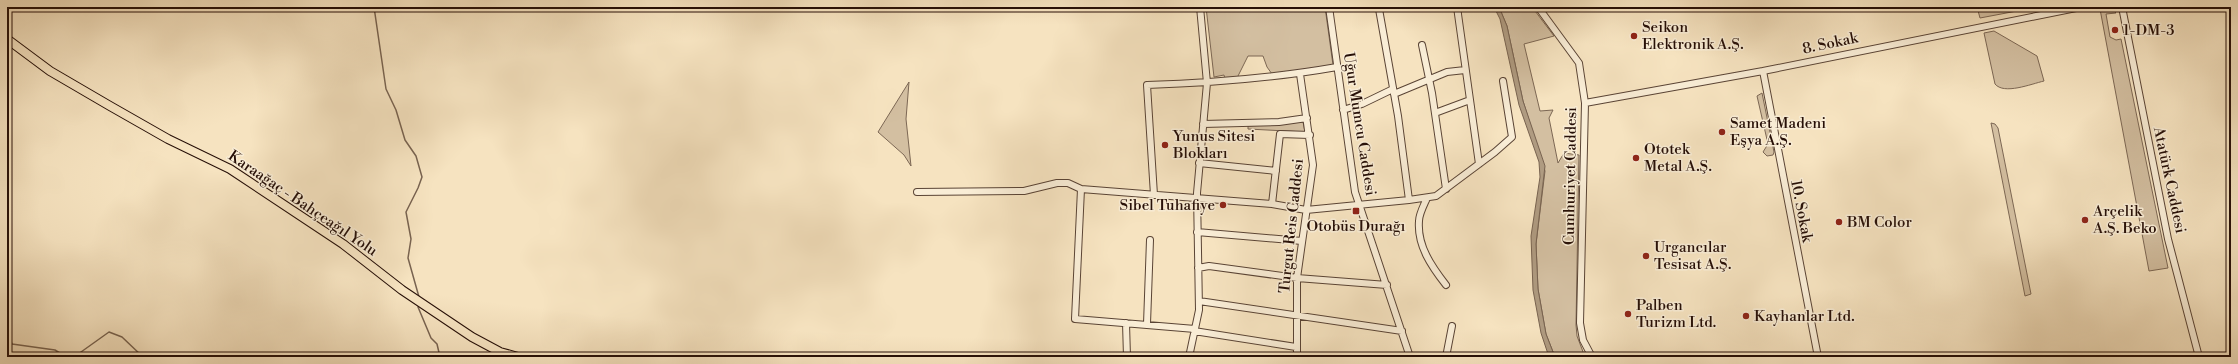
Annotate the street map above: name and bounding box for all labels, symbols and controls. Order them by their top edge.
place label: Seikon Elektronik A.Ş. [1642,18,1744,54]
place label: 1-DM-3 [2123,21,2175,40]
marker: 1-DM-3 [2110,25,2120,35]
street label: 8. Sokak [1801,28,1861,59]
marker: Seikon Elektronik A.Ş. [1629,31,1639,41]
street label: Uğur Mumcu Caddesi [1339,51,1380,197]
street label: Cumhuriyet Caddesi [1560,107,1581,245]
place label: Samet Madeni Eşya A.Ş. [1730,114,1826,150]
street label: Atatürk Caddesi [2149,124,2190,235]
place label: Yunus Sitesi Blokları [1172,127,1255,163]
marker: Samet Madeni Eşya A.Ş. [1717,127,1727,137]
marker: Yunus Sitesi Blokları [1160,140,1170,150]
place label: Ototek Metal A.Ş. [1644,140,1712,176]
street label: Karaağaç - Bahçeağıl Yolu [224,146,381,261]
marker: Ototek Metal A.Ş. [1631,153,1641,163]
street label: Turgut Reis Caddesi [1275,158,1308,294]
street label: 10. Sokak [1786,178,1817,245]
place label: Sibel Tuhafiye [1120,196,1215,215]
marker: Sibel Tuhafiye [1218,200,1228,210]
place label: Arçelik A.Ş. Beko [2092,202,2157,238]
marker: Otobüs Durağı [1351,206,1361,216]
place label: BM Color [1846,213,1913,232]
marker: Arçelik A.Ş. Beko [2080,215,2090,225]
place label: Otobüs Durağı [1307,217,1406,236]
marker: BM Color [1834,217,1844,227]
place label: Urgancılar Tesisat A.Ş. [1654,238,1731,274]
marker: Urgancılar Tesisat A.Ş. [1641,251,1651,261]
place label: Palben Turizm Ltd. [1636,296,1716,332]
place label: Kayhanlar Ltd. [1754,307,1855,326]
marker: Palben Turizm Ltd. [1623,309,1633,319]
marker: Kayhanlar Ltd. [1741,311,1751,321]

